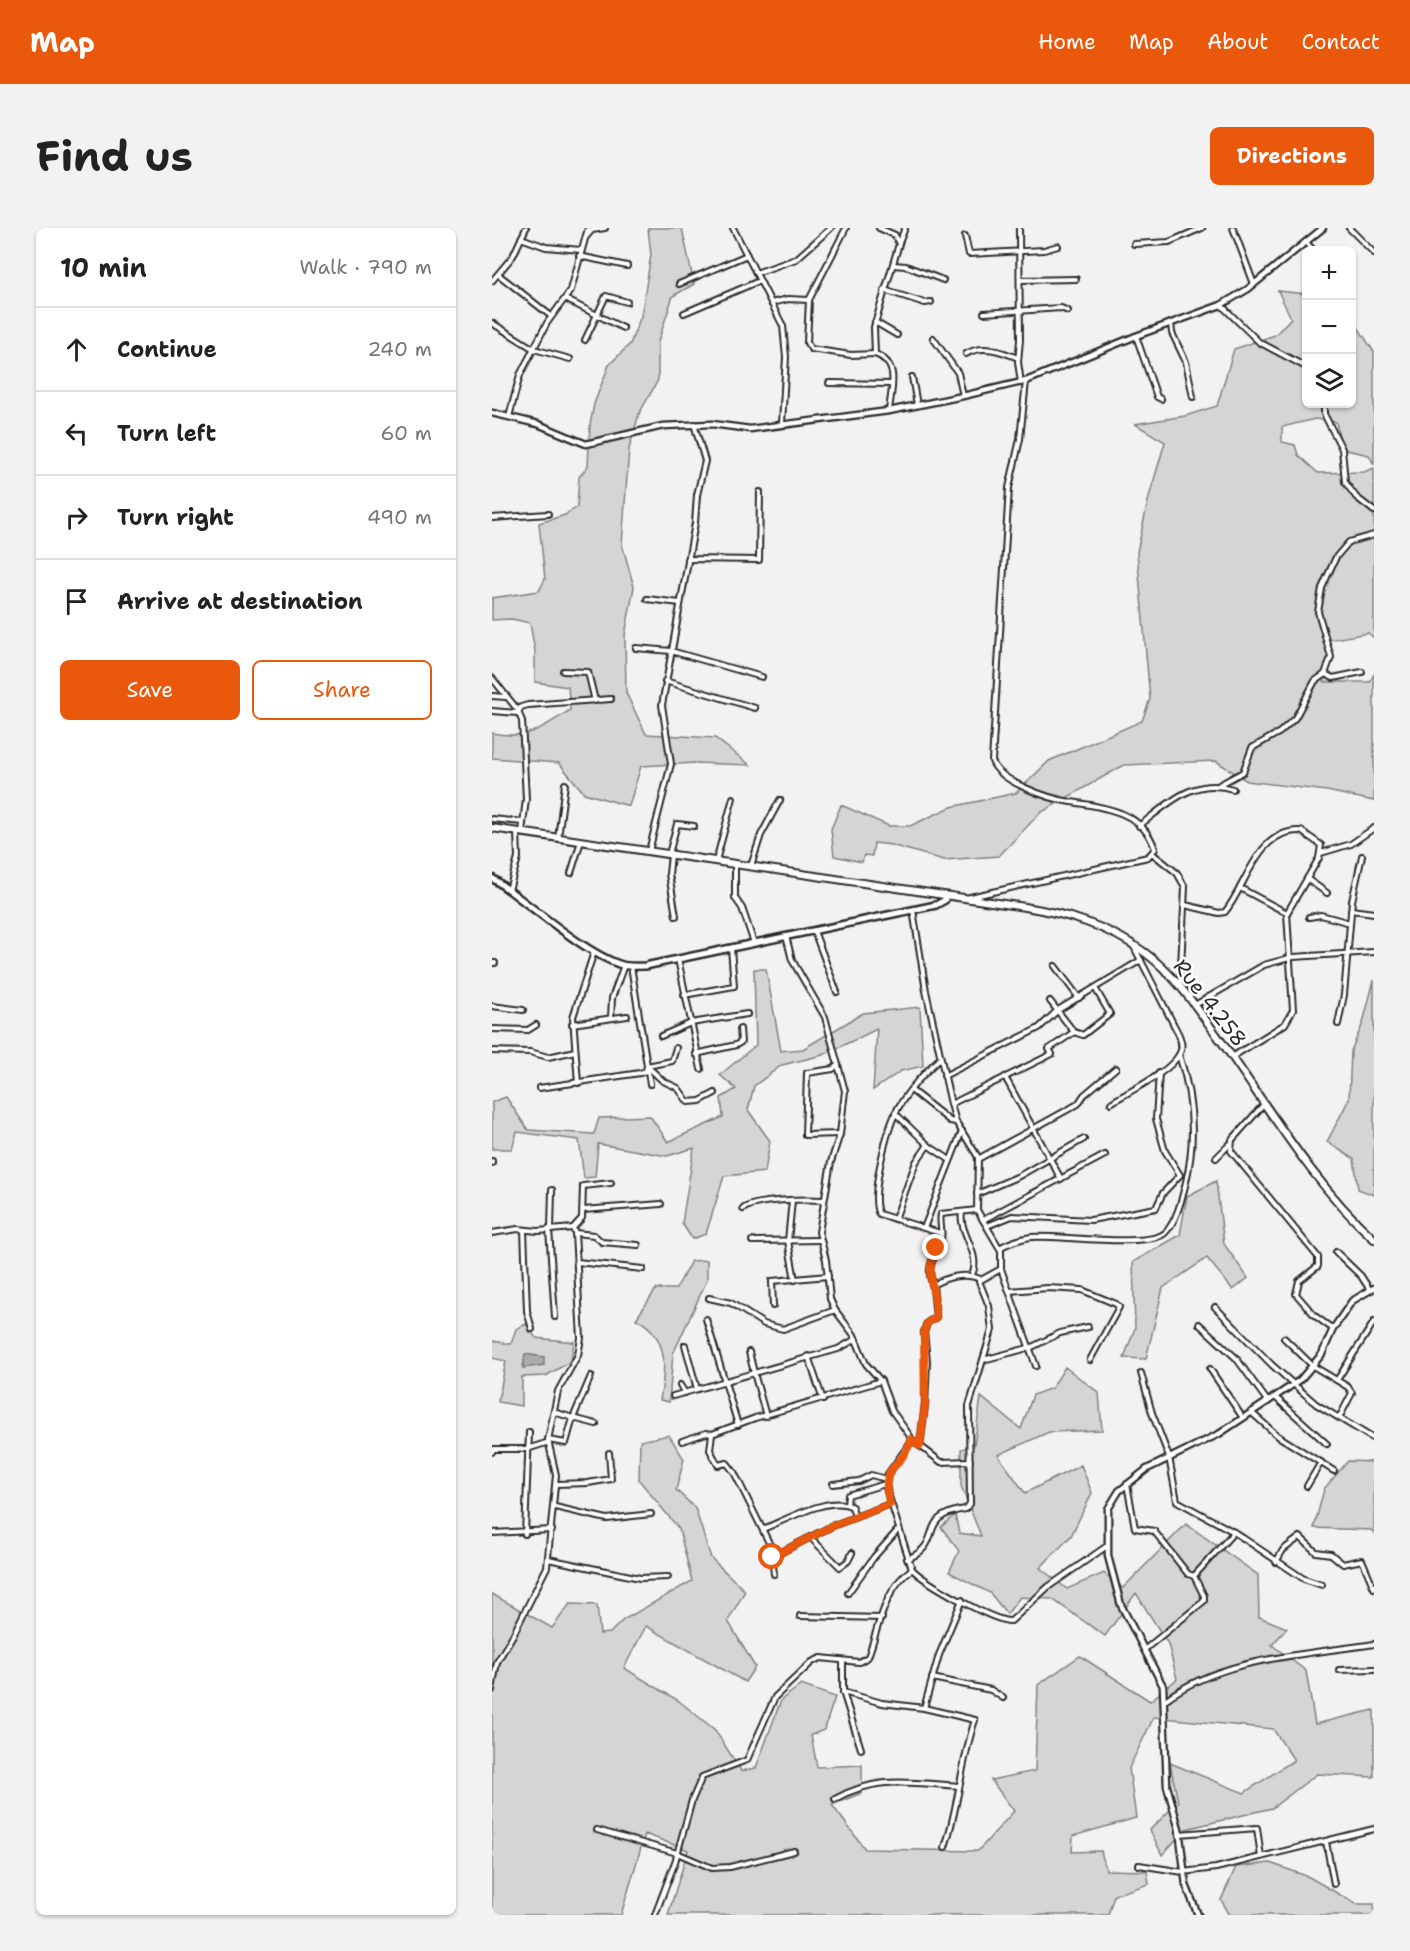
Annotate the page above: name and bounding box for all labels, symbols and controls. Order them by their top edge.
text: Map [30,23,95,61]
text: Home [1038,28,1096,56]
text: Map [1129,28,1174,56]
text: About [1207,28,1268,56]
text: Contact [1301,28,1380,56]
button: Directions [1210,127,1374,185]
text: Find us [36,128,193,184]
map controls [1302,246,1356,408]
button: + [1302,246,1356,300]
text: 10 min [60,250,147,285]
text: Walk · 790 m [299,254,432,280]
button: − [1302,300,1356,354]
icon: ahead [60,333,93,366]
text: Continue [117,335,217,364]
text: 240 m [367,336,432,362]
button: layers [1302,354,1356,408]
icon: left [60,417,93,450]
text: Turn left [117,419,216,448]
text: 60 m [380,420,432,446]
icon: right [60,501,93,534]
text: Turn right [117,503,234,532]
text: 490 m [367,504,432,530]
icon: arrive [60,585,93,618]
text: Arrive at destination [117,587,363,616]
button: Save [60,660,240,720]
button: Share [252,660,432,720]
street label: Rue 4.258 [1167,953,1253,1053]
route end [922,1234,948,1260]
route start [758,1543,784,1569]

